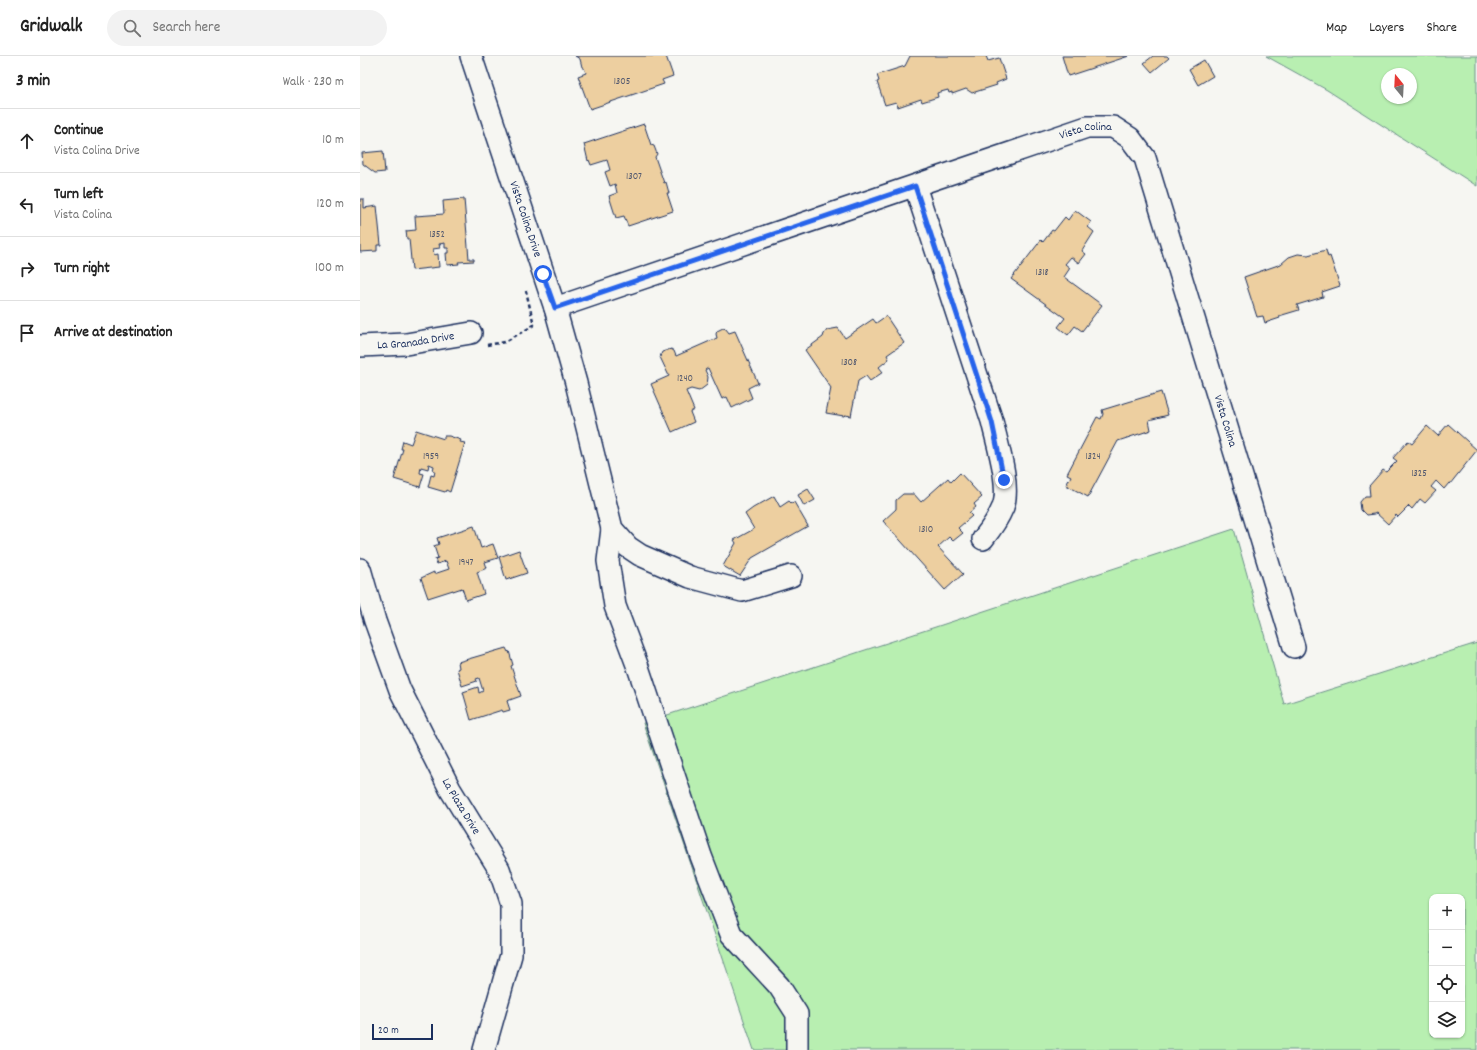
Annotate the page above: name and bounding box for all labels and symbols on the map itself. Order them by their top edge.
north arrow [1381,68,1417,104]
house number: 1305 [614,75,631,89]
street label: Vista Colina [1057,119,1112,144]
house number: 1307 [626,170,642,184]
street label: Vista Colina Drive [505,179,546,259]
house number: 1352 [429,228,445,242]
route start [534,265,552,283]
house number: 1318 [1036,266,1048,280]
street label: La Granada Drive [377,327,456,354]
house number: 1308 [841,356,857,370]
house number: 1240 [677,372,693,386]
street label: Vista Colina [1209,393,1241,449]
house number: 1959 [423,450,439,464]
house number: 1324 [1085,450,1101,464]
house number: 1325 [1411,467,1427,481]
route end [995,471,1013,489]
house number: 1310 [919,523,933,537]
house number: 1947 [459,556,474,570]
street label: La Plaza Drive [437,775,485,838]
scale bar [372,1022,433,1041]

